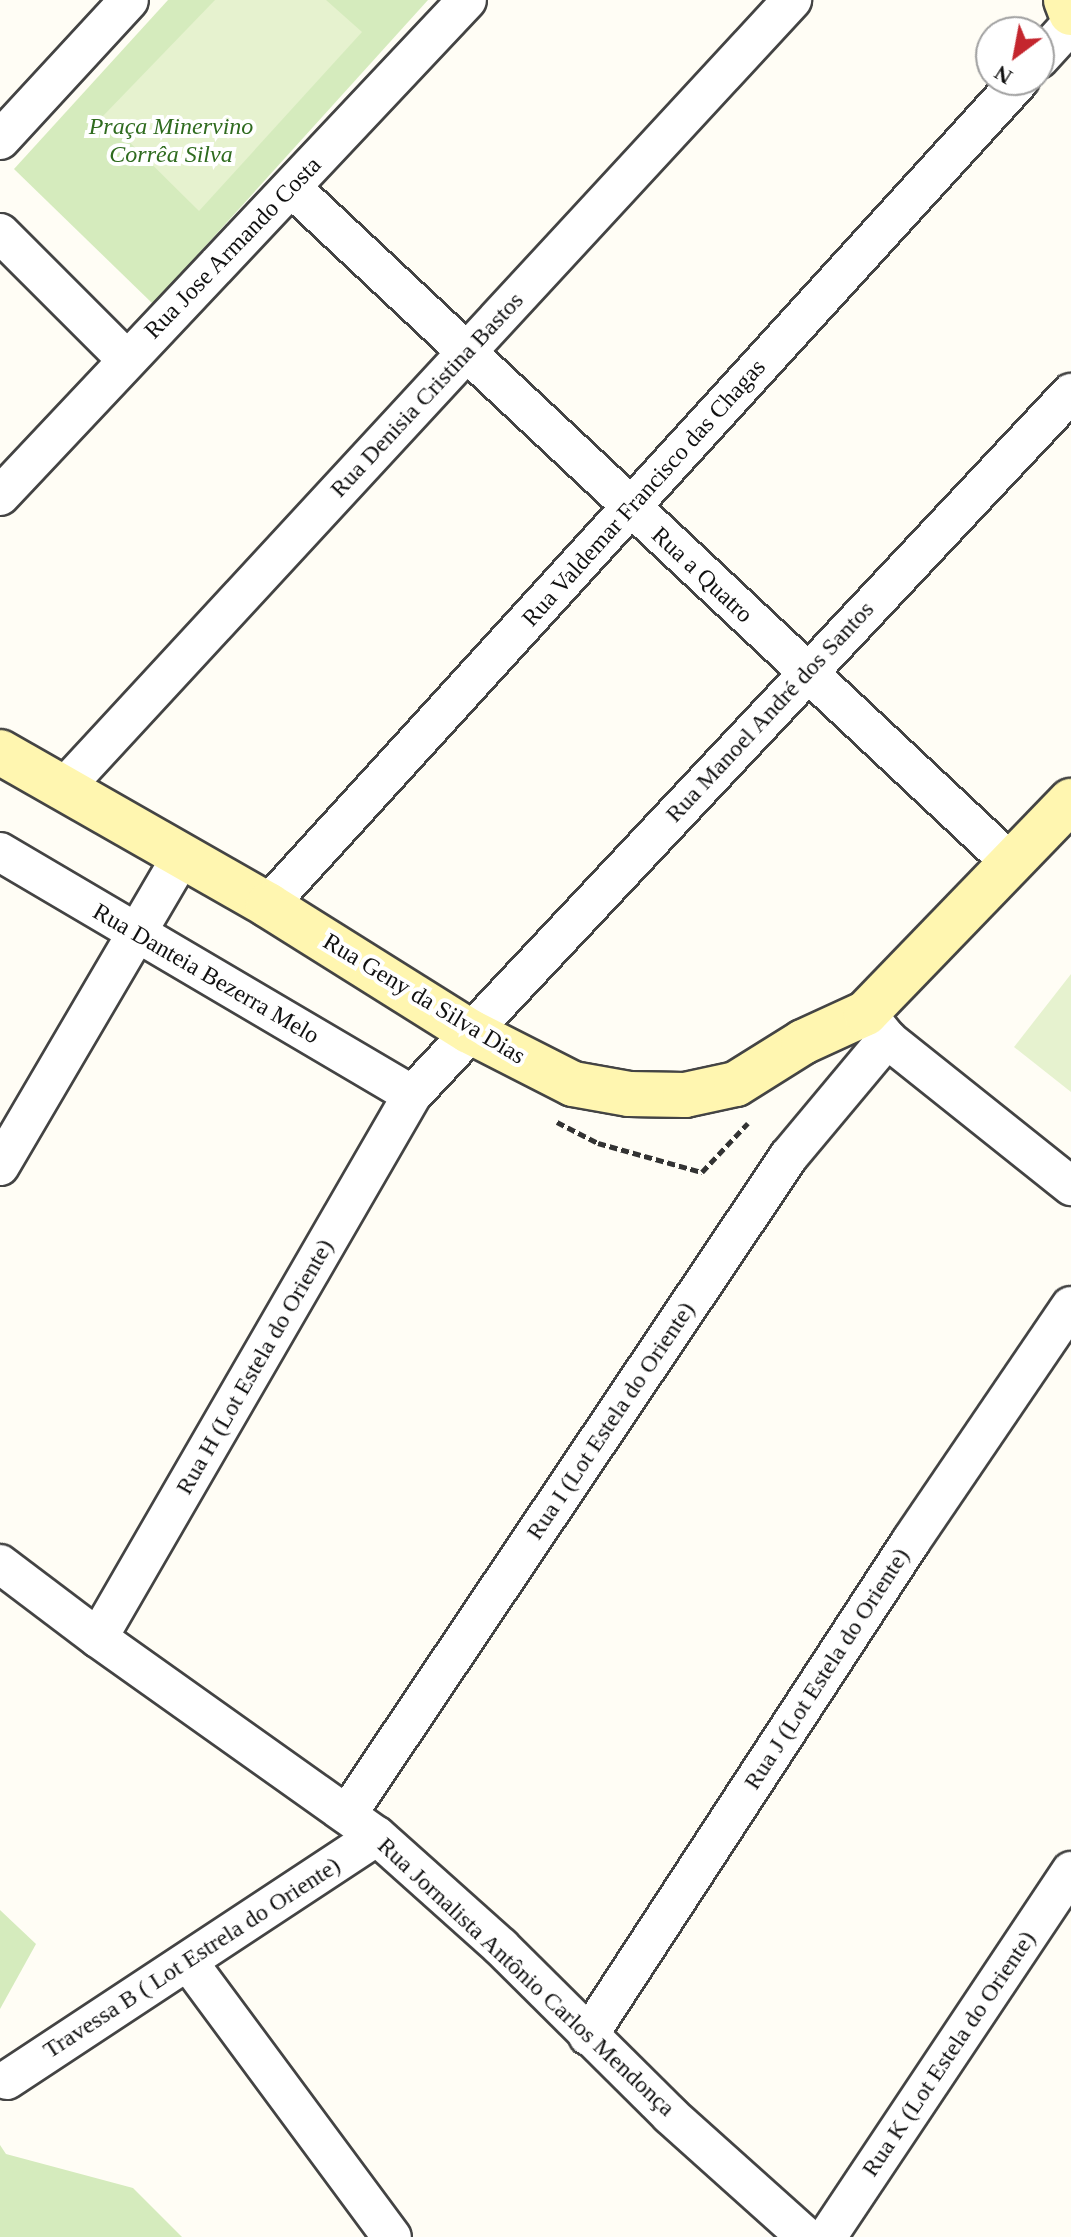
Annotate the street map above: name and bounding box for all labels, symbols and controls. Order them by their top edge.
north arrow [975,16,1055,96]
text: N [990,60,1016,90]
park label: Praça Minervino Corrêa Silva [89,113,253,169]
street label: Rua Jose Armando Costa [138,150,328,346]
street label: Rua Denisia Cristina Bastos [324,286,530,504]
street label: Rua Valdemar Francisco das Chagas [516,353,772,633]
street label: Rua a Quatro [645,521,759,629]
street label: Rua Manoel André dos Santos [659,595,881,829]
street label: Rua Danteia Bezerra Melo [88,897,324,1051]
street label: Rua Geny da Silva Dias [318,927,530,1071]
street label: Rua H (Lot Estela do Oriente) [170,1234,340,1500]
street label: Rua I (Lot Estela do Oriente) [521,1297,701,1545]
street label: Rua J (Lot Estela do Oriente) [738,1543,916,1795]
street label: Rua Jornalista Antônio Carlos Mendonça [371,1831,681,2123]
street label: Travessa B ( Lot Estrela do Oriente) [38,1851,346,2065]
street label: Rua K (Lot Estela do Oriente) [856,1926,1042,2182]

